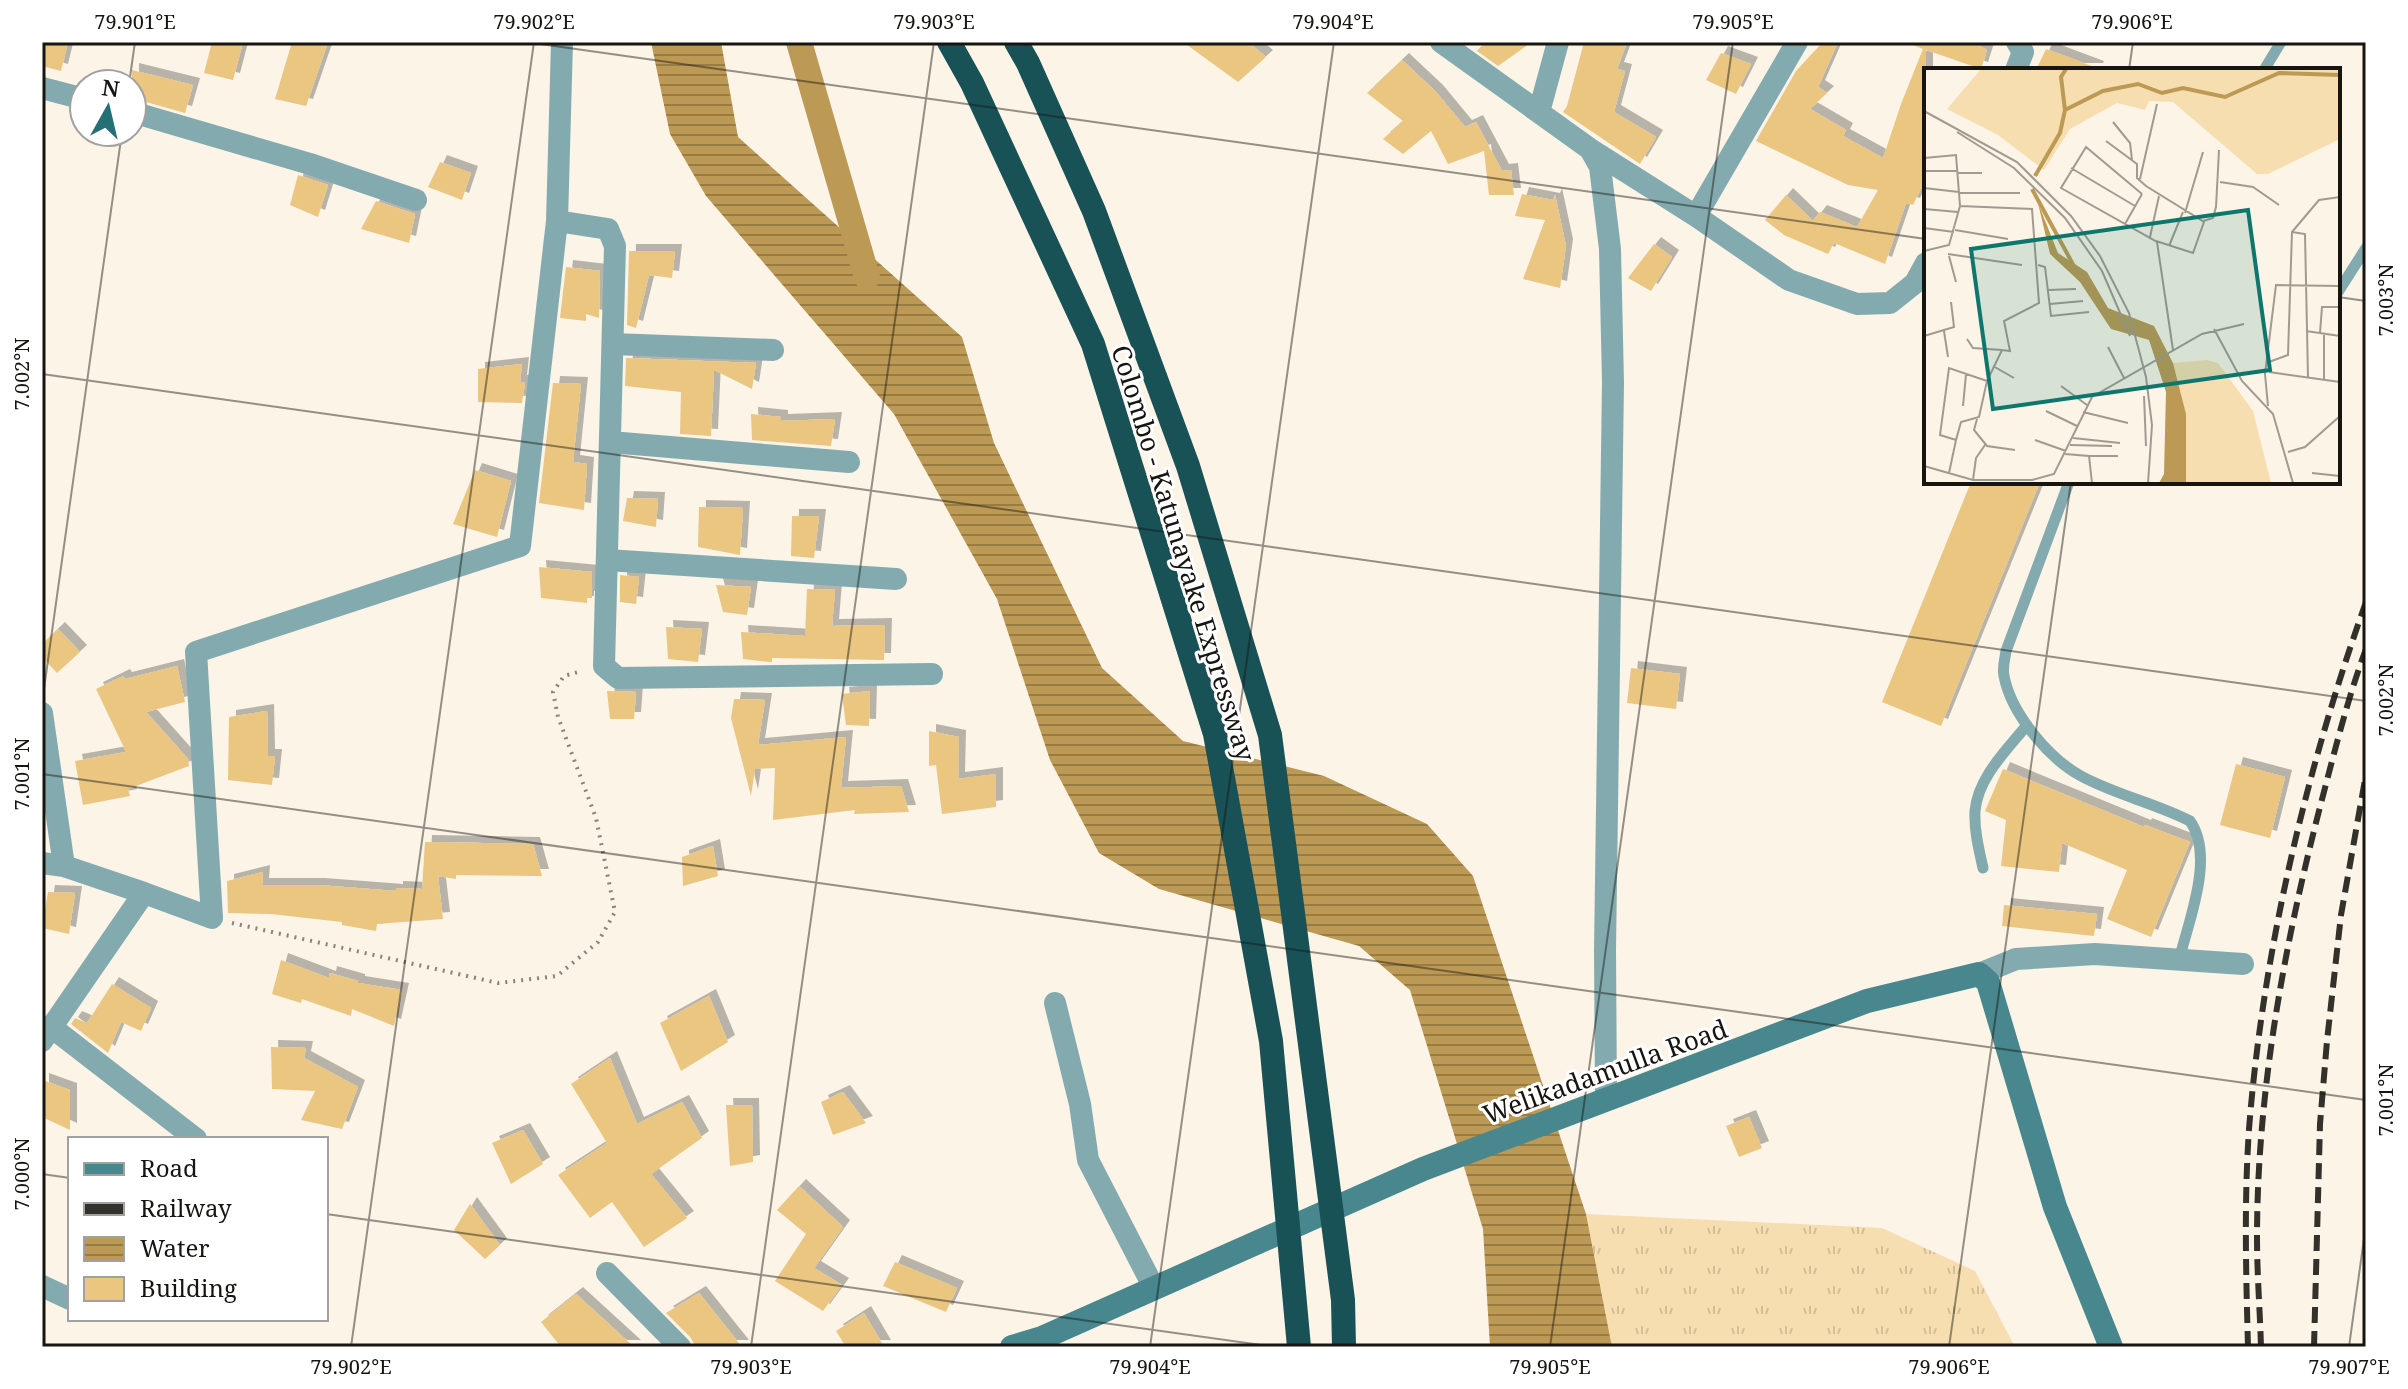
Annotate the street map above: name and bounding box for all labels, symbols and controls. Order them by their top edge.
text: 79.901°E [94,8,176,35]
text: 79.902°E [493,8,575,35]
text: 79.903°E [893,8,975,35]
text: 79.904°E [1292,8,1374,35]
text: 79.905°E [1692,8,1774,35]
text: 79.906°E [2091,8,2173,35]
north arrow [68,68,148,148]
inset map [1924,68,2340,484]
text: N [100,71,122,103]
text: 7.003°N [2372,264,2399,336]
text: 7.002°N [8,338,35,410]
street label: Colombo - Katunayake Expressway [1103,341,1265,766]
text: 7.002°N [2372,664,2399,736]
text: 7.001°N [8,738,35,810]
street label: Welikadamulla Road [1478,1010,1732,1132]
text: 7.001°N [2372,1064,2399,1136]
legend [68,1137,328,1321]
text: 7.000°N [8,1138,35,1210]
text: Road [140,1151,198,1184]
text: Railway [140,1191,232,1224]
text: Water [140,1231,210,1264]
text: Building [140,1271,237,1304]
text: 79.902°E [310,1353,392,1380]
text: 79.903°E [710,1353,792,1380]
text: 79.904°E [1109,1353,1191,1380]
text: 79.905°E [1509,1353,1591,1380]
text: 79.906°E [1908,1353,1990,1380]
text: 79.907°E [2308,1353,2390,1380]

